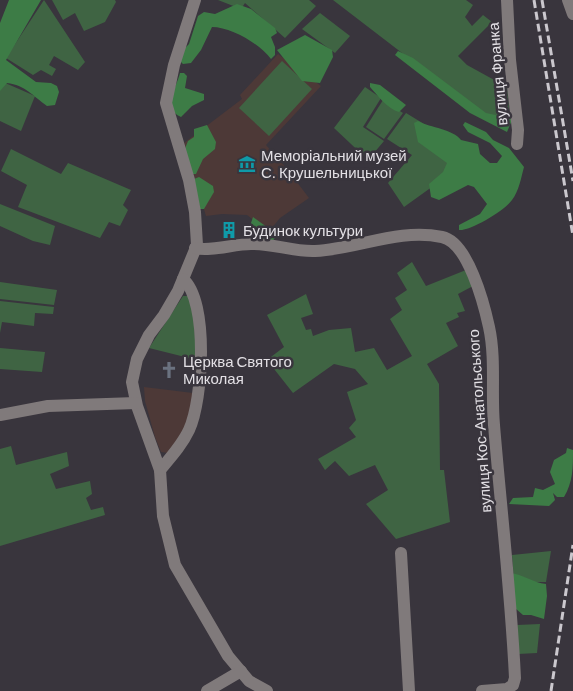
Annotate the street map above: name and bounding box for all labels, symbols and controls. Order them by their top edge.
street label: вулиця Франка [483,21,510,126]
place label: Меморіальний музей С. Крушельницької [261,146,407,181]
museum icon: Меморіальний музей С. Крушельницької [237,154,257,174]
building icon: Будинок культури [219,220,239,240]
place label: Будинок культури [243,221,363,239]
street label: вулиця Кос-Анатольського [464,329,494,513]
place label: Церква Святого Миколая [183,352,292,387]
church icon: Церква Святого Миколая [159,360,179,380]

